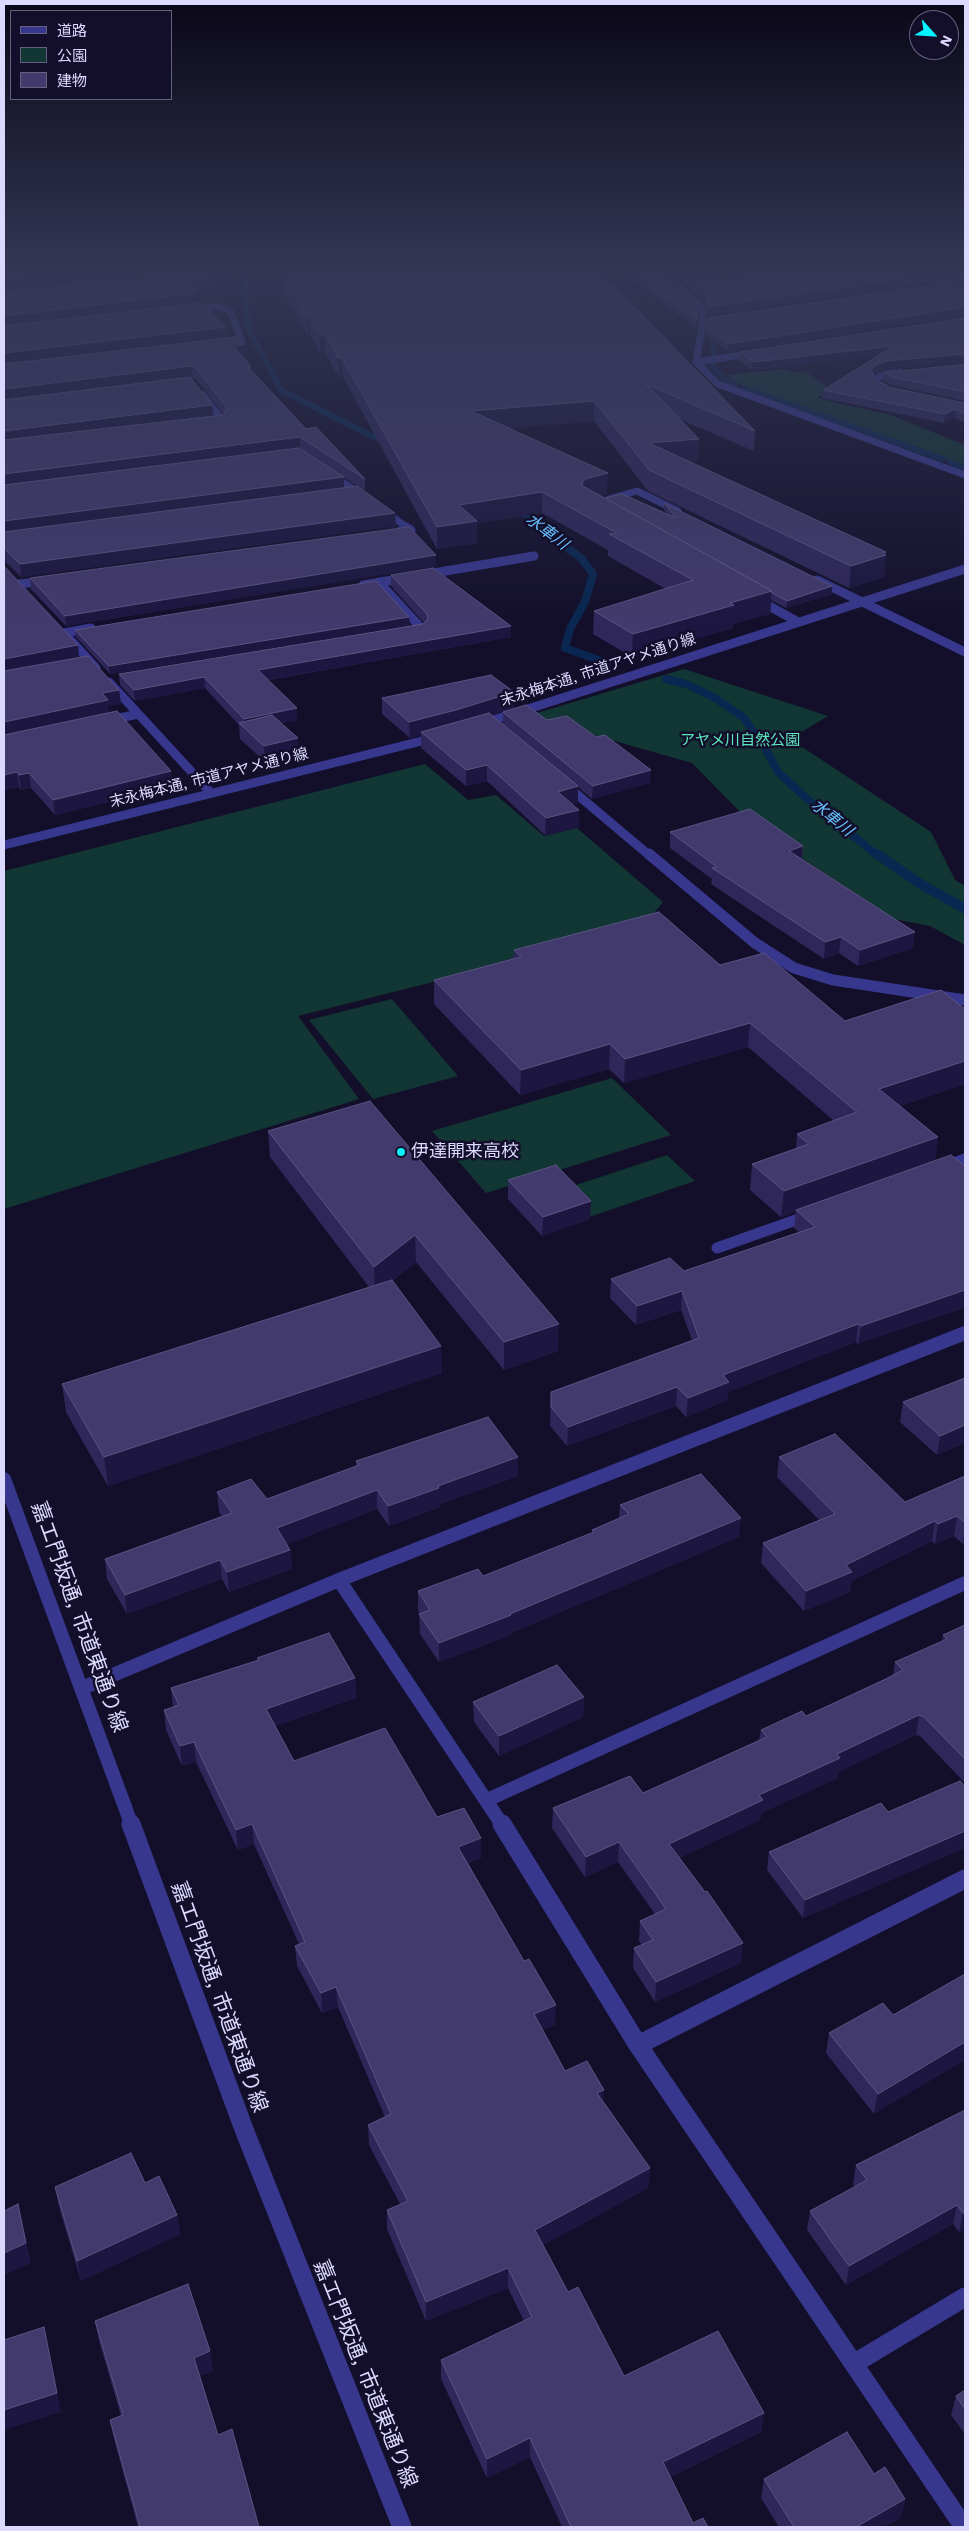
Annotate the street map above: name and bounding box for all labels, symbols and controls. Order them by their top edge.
legend [10,10,172,100]
north arrow [909,10,959,60]
text: 道路 [57,22,87,40]
text: N [937,33,956,49]
text: 公園 [57,47,87,65]
text: 建物 [57,72,87,90]
water label: 水車川 [522,510,572,554]
street label: 末永梅本通, 市道アヤメ通り線 [498,630,698,710]
park label: アヤメ川自然公園 [680,732,800,750]
street label: 末永梅本通, 市道アヤメ通り線 [108,745,310,811]
water label: 水車川 [807,795,857,841]
place label: 伊達開来高校 [411,1141,519,1163]
marker: 伊達開来高校 [395,1146,407,1158]
street label: 嘉エ門坂通, 市道東通り線 [25,1498,133,1736]
street label: 嘉エ門坂通, 市道東通り線 [165,1878,273,2116]
street label: 嘉エ門坂通, 市道東通り線 [308,2256,422,2492]

